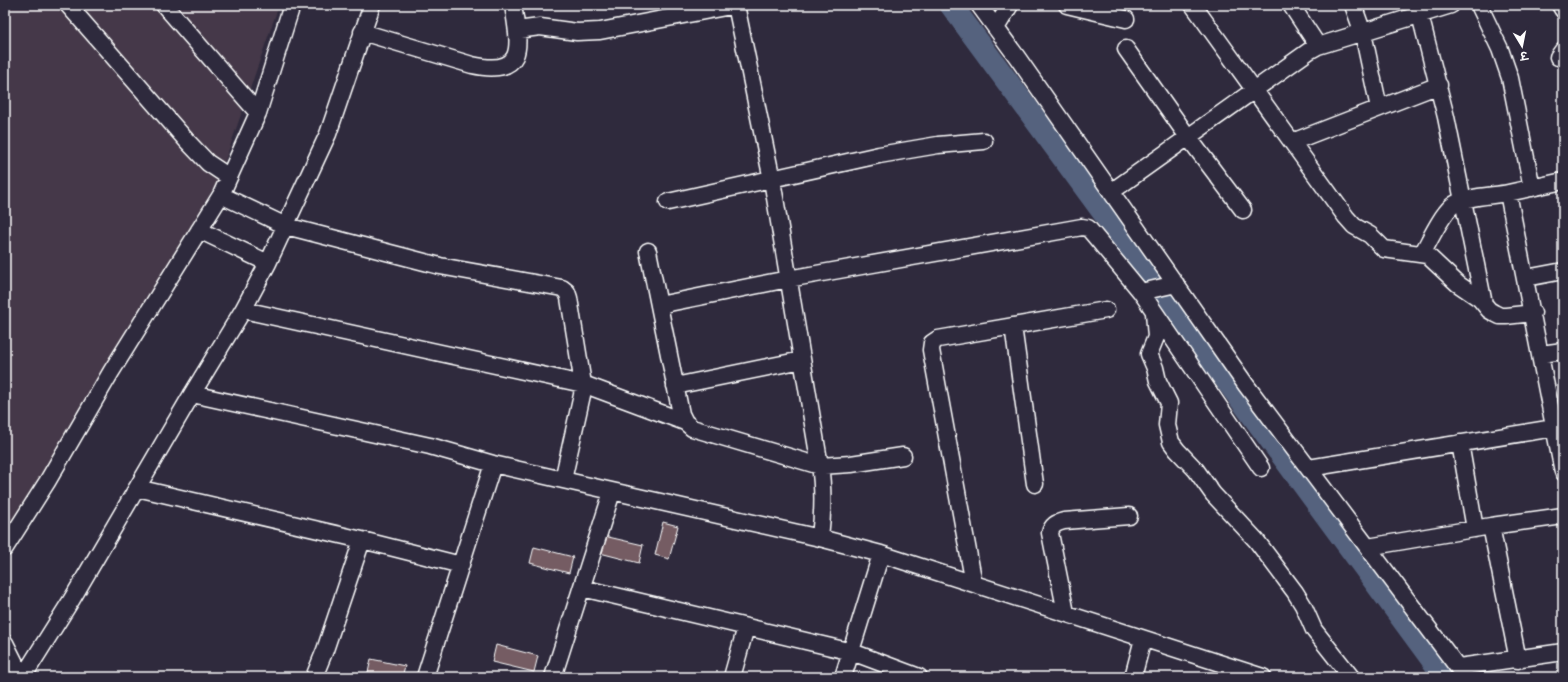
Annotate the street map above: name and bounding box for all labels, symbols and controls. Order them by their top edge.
north arrow [1502,26,1542,66]
text: उ [1517,47,1530,66]

